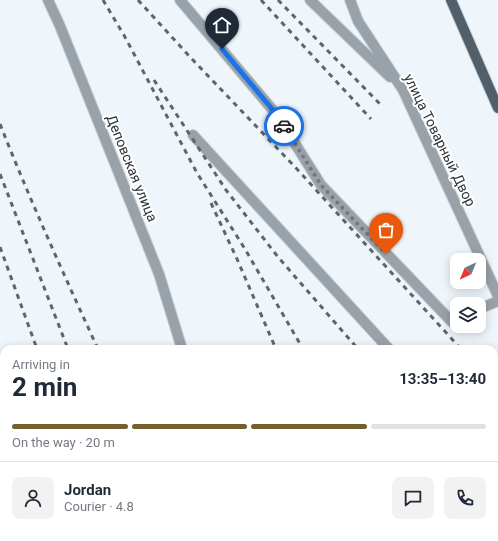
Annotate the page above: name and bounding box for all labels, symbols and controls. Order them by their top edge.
pin [205,8,239,49]
icon: home [211,14,233,36]
street label: улица Товарный Двор [401,71,479,209]
courier [264,106,304,146]
street label: Деповская улица [103,112,161,224]
icon: car [273,115,295,137]
pin [369,213,403,254]
icon: bag [375,219,397,241]
north arrow [450,253,486,289]
map controls [450,253,486,333]
button: layers [450,297,486,333]
text: Arriving in [12,357,70,372]
text: 13:35–13:40 [399,370,486,388]
text: 2 min [12,372,77,402]
text: On the way · 20 m [12,435,115,450]
button: person [12,477,54,519]
button: chat [392,477,434,519]
button: phone [444,477,486,519]
text: Jordan [64,481,111,499]
text: Courier · 4.8 [64,499,134,514]

